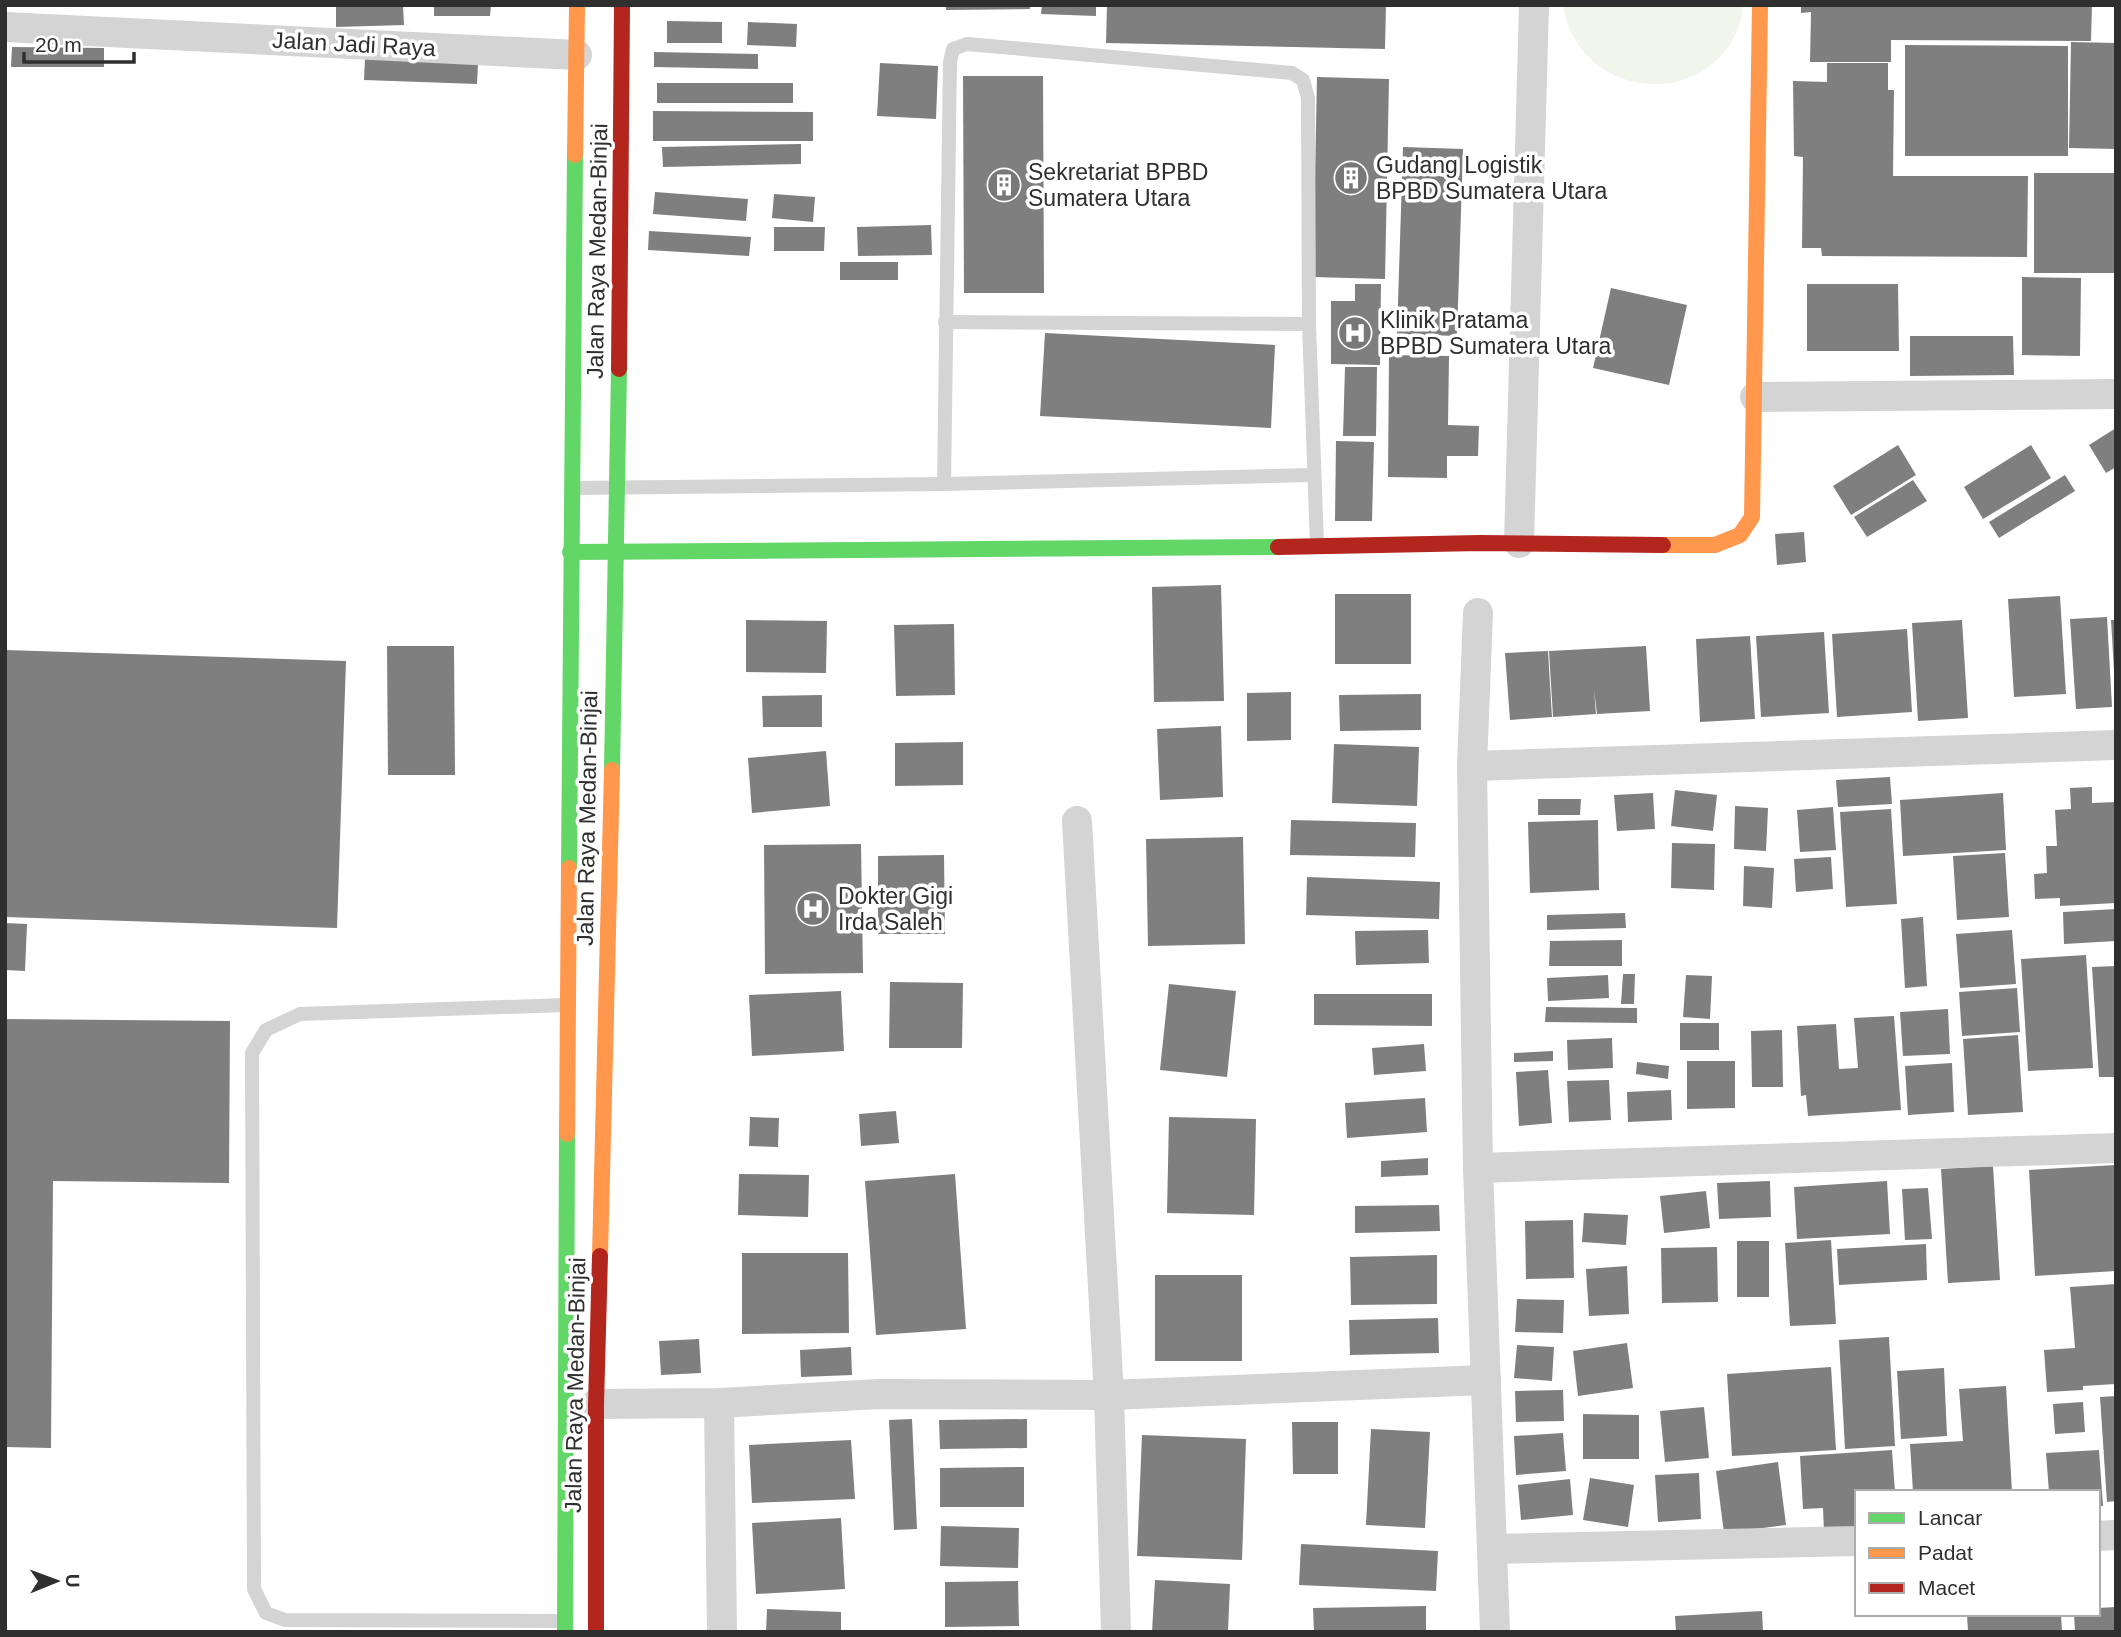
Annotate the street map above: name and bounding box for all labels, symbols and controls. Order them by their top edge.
scale bar [24,21,135,65]
street label: Jalan Jadi Raya [272,27,437,61]
text: 20 m [35,33,82,56]
street label: Jalan Raya Medan-Binjai [582,123,612,379]
place label: Gudang Logistik BPBD Sumatera Utara [1376,152,1608,204]
place label: Sekretariat BPBD Sumatera Utara [1028,159,1208,211]
building icon: Gudang Logistik BPBD Sumatera Utara [1332,159,1370,197]
building icon: Sekretariat BPBD Sumatera Utara [985,166,1023,204]
place label: Klinik Pratama BPBD Sumatera Utara [1380,307,1612,359]
hospital icon: Klinik Pratama BPBD Sumatera Utara [1336,314,1374,352]
street label: Jalan Raya Medan-Binjai [572,690,602,946]
place label: Dokter Gigi Irda Saleh [838,883,953,935]
hospital icon: Dokter Gigi Irda Saleh [794,890,832,928]
street label: Jalan Raya Medan-Binjai [560,1257,590,1513]
legend [1855,1490,2100,1616]
text: Lancar [1918,1506,1982,1529]
text: Padat [1918,1541,1973,1564]
north arrow [21,1546,91,1616]
text: U [62,1574,83,1588]
text: Macet [1918,1576,1975,1599]

